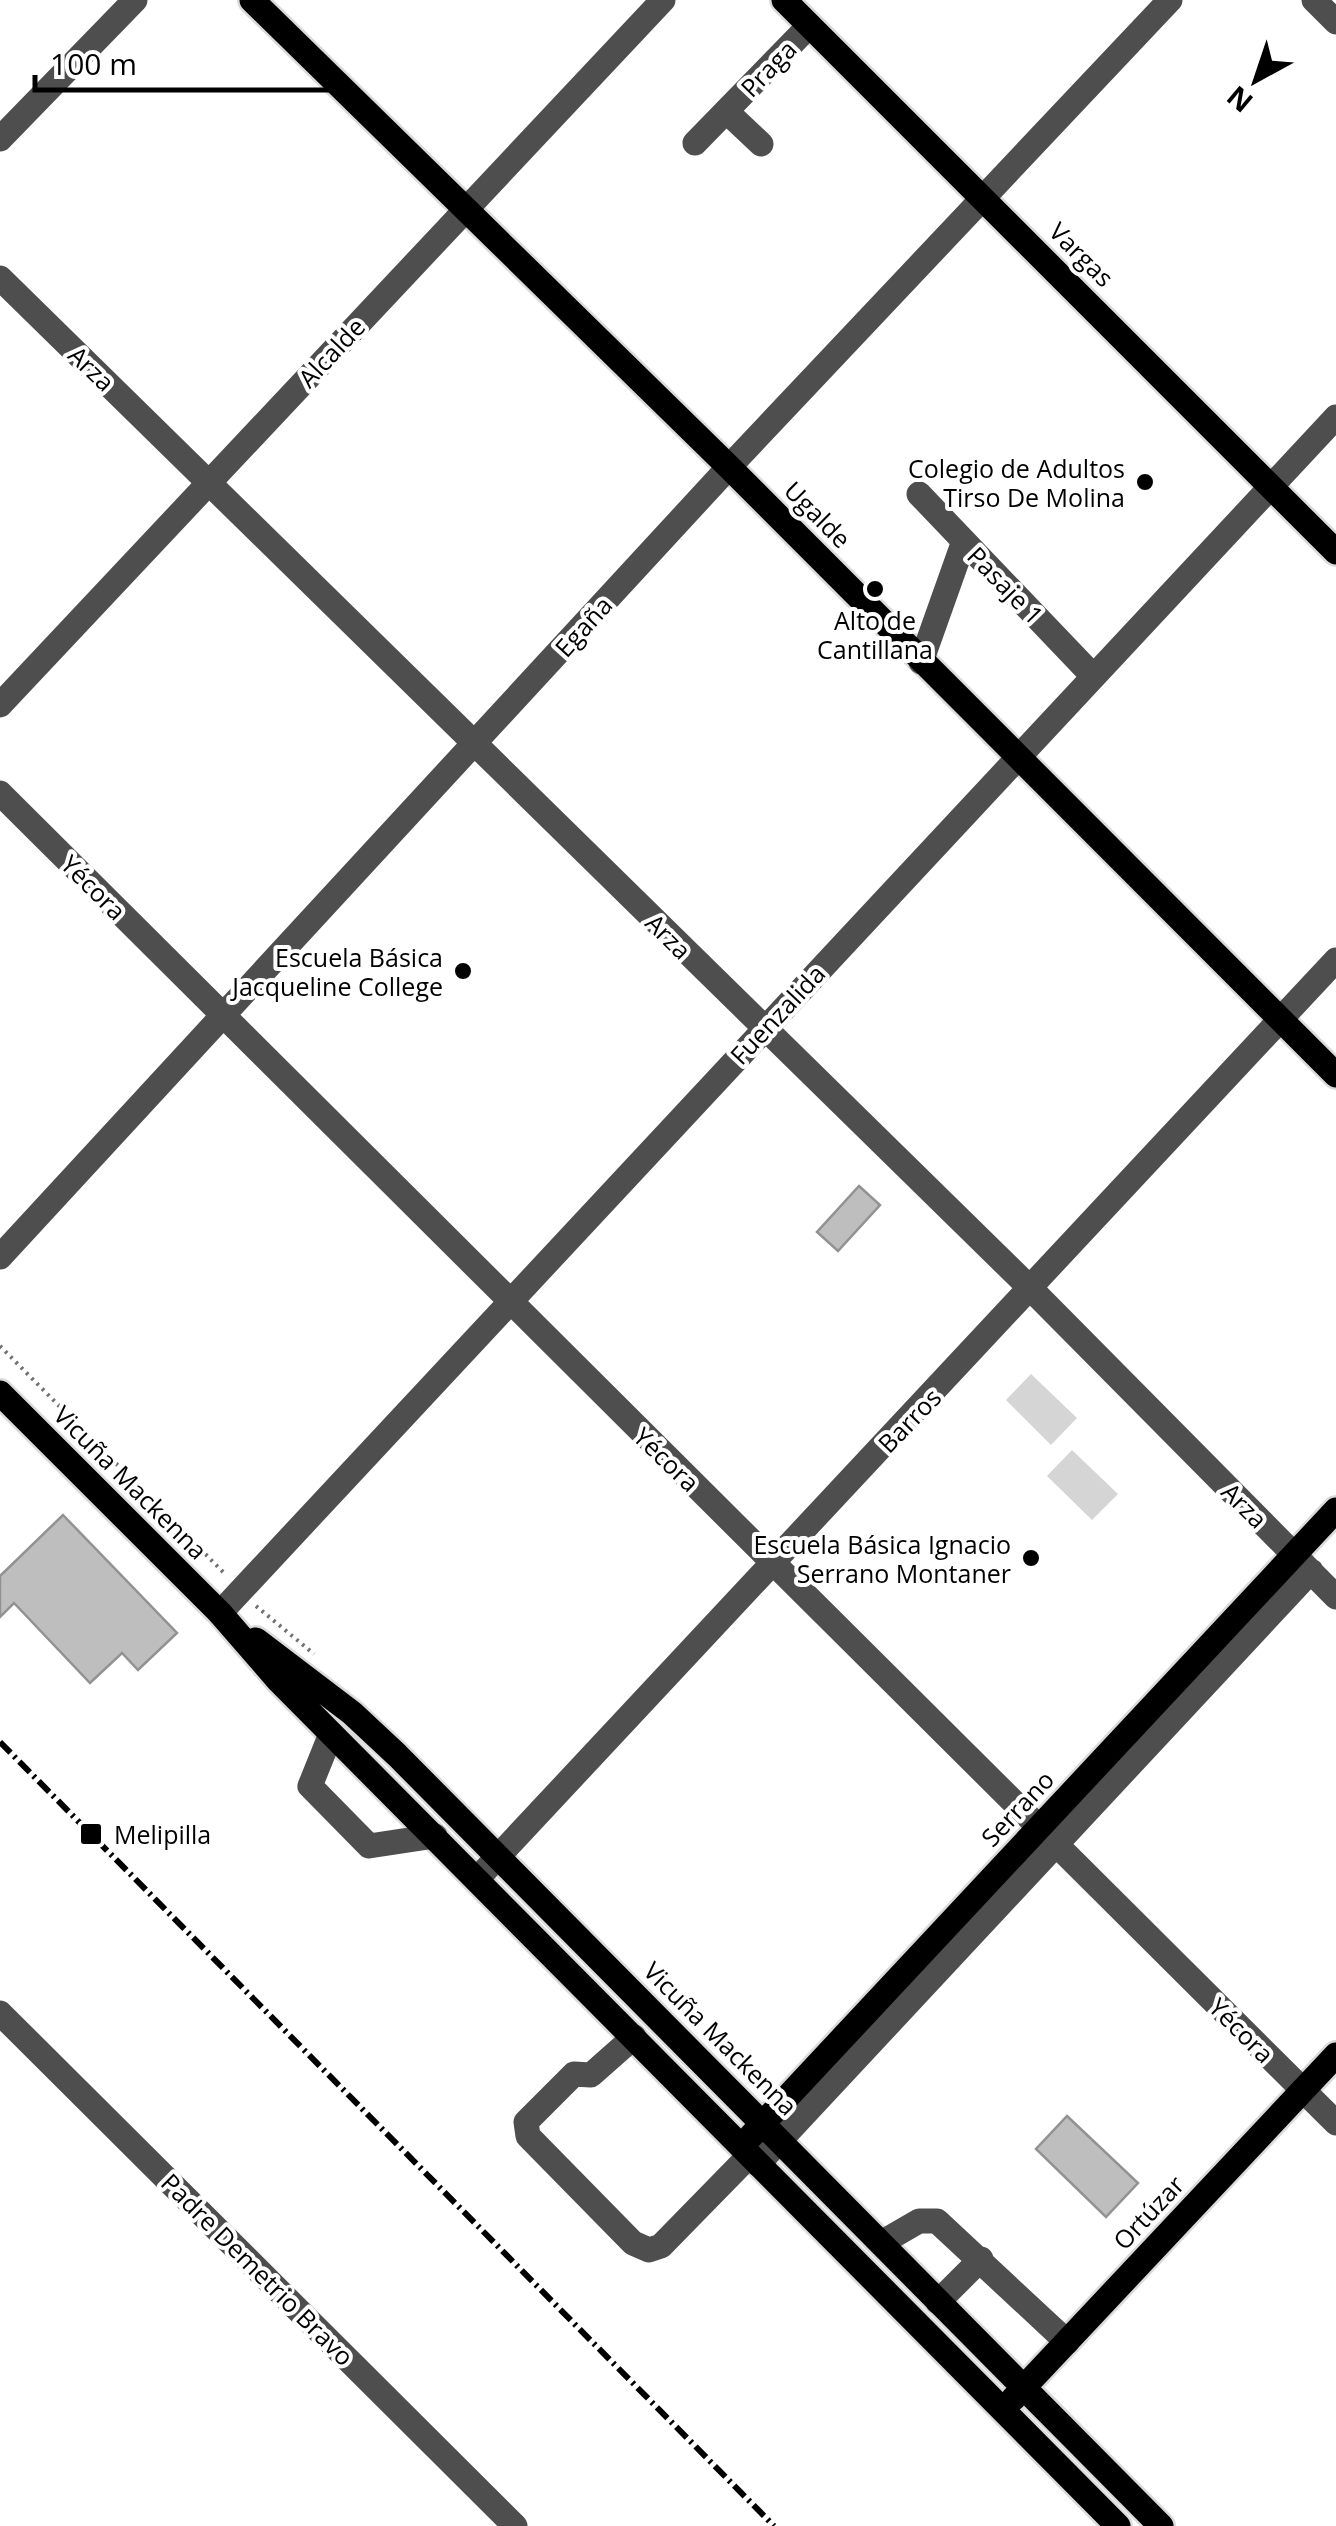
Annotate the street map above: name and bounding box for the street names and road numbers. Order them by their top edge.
street label: Praga [733,32,803,104]
street label: Vargas [1042,214,1122,294]
street label: Alcalde [290,310,372,394]
street label: Arza [62,338,122,398]
street label: Ugalde [777,473,859,555]
street label: Pasaje 1 [960,539,1052,631]
street label: Egaña [547,588,619,664]
street label: Yécora [54,847,134,927]
street label: Arza [639,906,699,966]
street label: Fuenzalida [722,957,832,1071]
street label: Barros [870,1380,948,1460]
street label: Vicuña Mackenna [47,1398,215,1566]
street label: Yécora [627,1419,707,1499]
street label: Arza [1215,1475,1275,1535]
street label: Serrano [973,1763,1061,1853]
street label: Vicuña Mackenna [637,1954,805,2122]
street label: Yécora [1202,1990,1282,2070]
street label: Padre Demetrio Bravo [154,2165,362,2373]
street label: Ortúzar [1105,2168,1191,2256]

